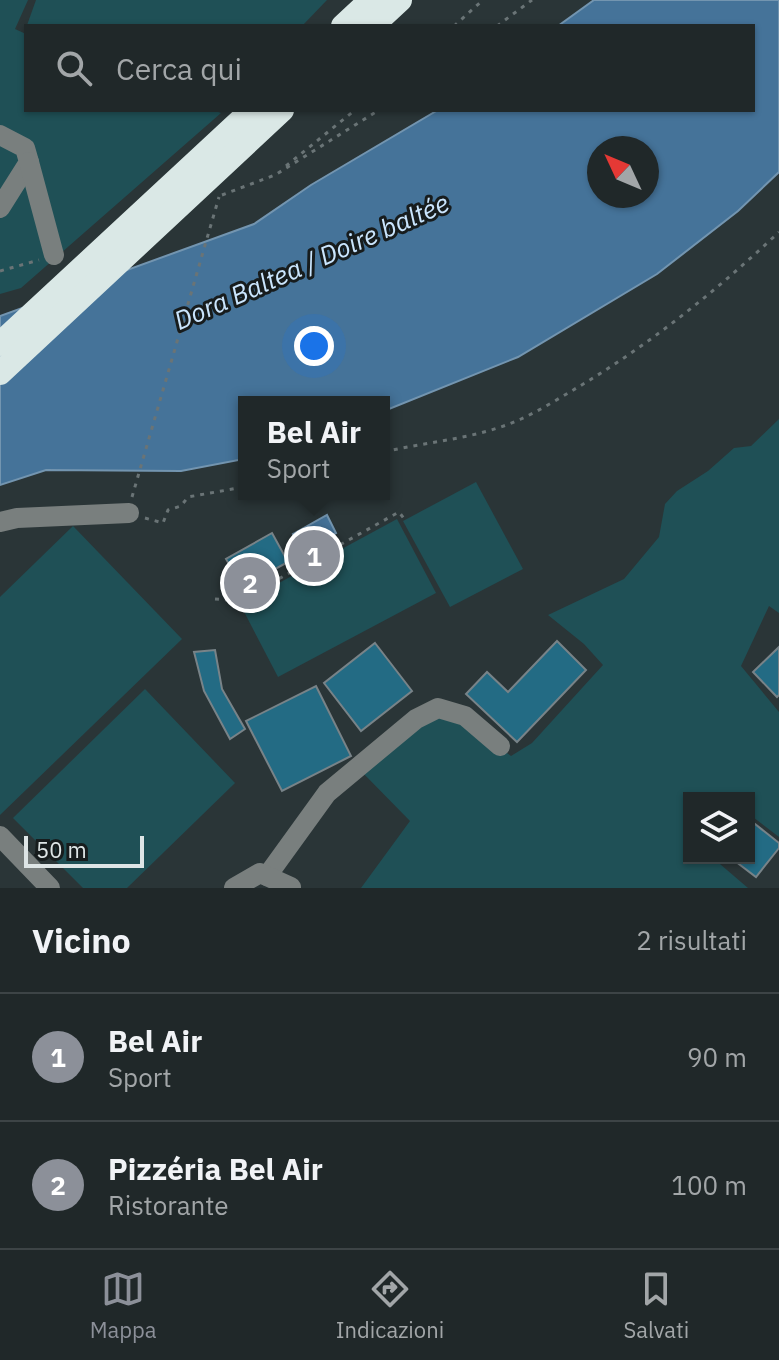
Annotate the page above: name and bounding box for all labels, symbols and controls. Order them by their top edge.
search box [24,24,755,112]
icon: search [52,46,96,90]
text: Cerca qui [116,49,242,88]
north arrow [587,136,659,208]
water label: Dora Baltea / Doire baltée [168,185,454,337]
your location [294,326,334,366]
popup [238,396,390,500]
text: Bel Air [267,412,361,451]
text: Sport [267,451,330,485]
pin: 1 [288,526,340,586]
pin: 2 [224,553,276,613]
map controls [683,792,755,864]
button: layers [683,792,755,864]
scale bar [24,832,144,868]
text: 50 m [36,835,87,864]
text: Vicino [32,918,131,962]
text: 2 risultati [636,923,747,957]
text: Bel Air [108,1021,202,1060]
text: 1 [50,1040,66,1074]
text: 90 m [687,1040,747,1074]
text: Sport [108,1060,172,1094]
text: Pizzéria Bel Air [108,1149,323,1188]
text: 2 [50,1168,66,1202]
text: 100 m [671,1168,747,1202]
text: Ristorante [108,1188,229,1222]
tab: Mappa [90,1267,157,1344]
tab: Indicazioni [336,1267,444,1344]
tab: Salvati [623,1267,689,1344]

